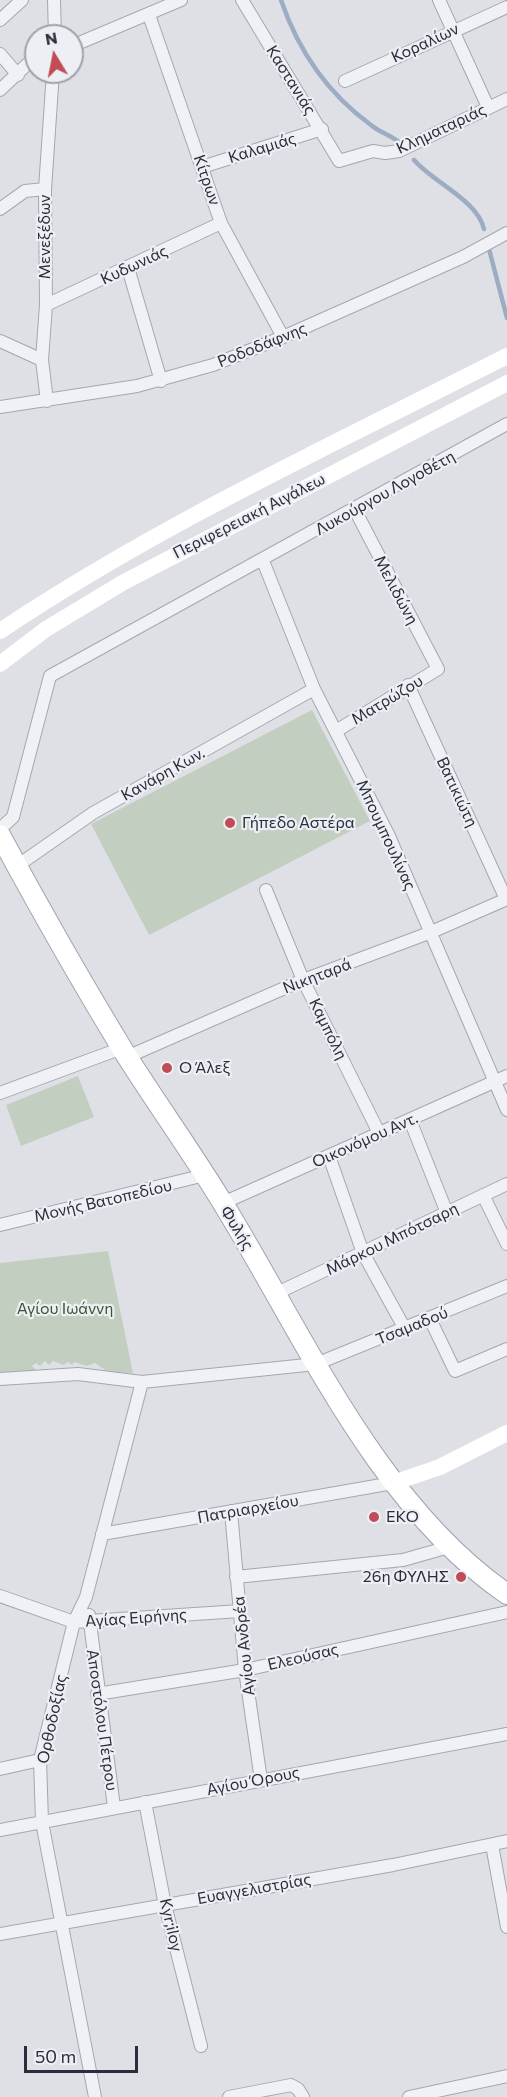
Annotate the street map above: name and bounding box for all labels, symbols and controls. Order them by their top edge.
street label: Κοραλίων [388,19,462,67]
north arrow [24,24,84,84]
text: N [44,27,59,48]
street label: Καστανιάς [262,42,320,118]
street label: Κληματαριάς [393,100,489,158]
street label: Καλαμιάς [226,129,298,167]
street label: Κίτρων [189,152,225,208]
street label: Μενεξέδων [35,195,55,279]
street label: Κυδωνιάς [97,241,171,289]
street label: Ροδοδάφνης [215,318,309,372]
street label: Λυκούργου Λογοθέτη [312,447,458,539]
street label: Περιφερειακή Αιγάλεω [170,469,328,563]
street label: Μελιδώνη [370,552,422,628]
street label: Ματρώζου [348,671,426,729]
street label: Κανάρη Κων. [118,743,208,805]
street label: Βατικιώτη [432,754,482,830]
street label: Μπουμπουλίνας [352,777,420,893]
place label: Γήπεδο Αστέρα [242,813,355,833]
marker: Γήπεδο Αστέρα [223,816,237,830]
street label: Νικηταρά [280,954,354,998]
street label: Καμπόλη [305,995,351,1063]
place label: Ο Άλεξ [179,1058,230,1078]
marker: Ο Άλεξ [160,1061,174,1075]
street label: Οικονόμου Αντ. [309,1108,421,1172]
street label: Μονής Βατοπεδίου [32,1176,174,1226]
street label: Μάρκου Μπότσαρη [323,1199,461,1279]
street label: Φυλής [216,1203,258,1253]
park label: Αγίου Ιωάννη [17,1299,113,1319]
street label: Τσαμαδού [373,1303,451,1349]
street label: Πατριαρχείου [196,1491,300,1527]
place label: EKO [386,1507,419,1527]
marker: EKO [367,1510,381,1524]
place label: 26η ΦΥΛΗΣ [363,1567,449,1587]
marker: 26η ΦΥΛΗΣ [454,1570,468,1584]
street label: Αγίου Ανδρέα [229,1595,259,1697]
street label: Αγίας Ειρήνης [84,1605,188,1631]
street label: Ελεούσας [266,1640,340,1674]
street label: Αποστόλου Πέτρου [83,1648,121,1792]
street label: Ορθοδοξίας [33,1673,71,1765]
street label: Αγίου Όρους [205,1763,301,1799]
street label: Ευαγγελιστρίας [196,1870,312,1908]
street label: Kyr;iloy [156,1896,186,1954]
scale bar [27,2034,141,2072]
text: 50 m [35,2045,76,2067]

